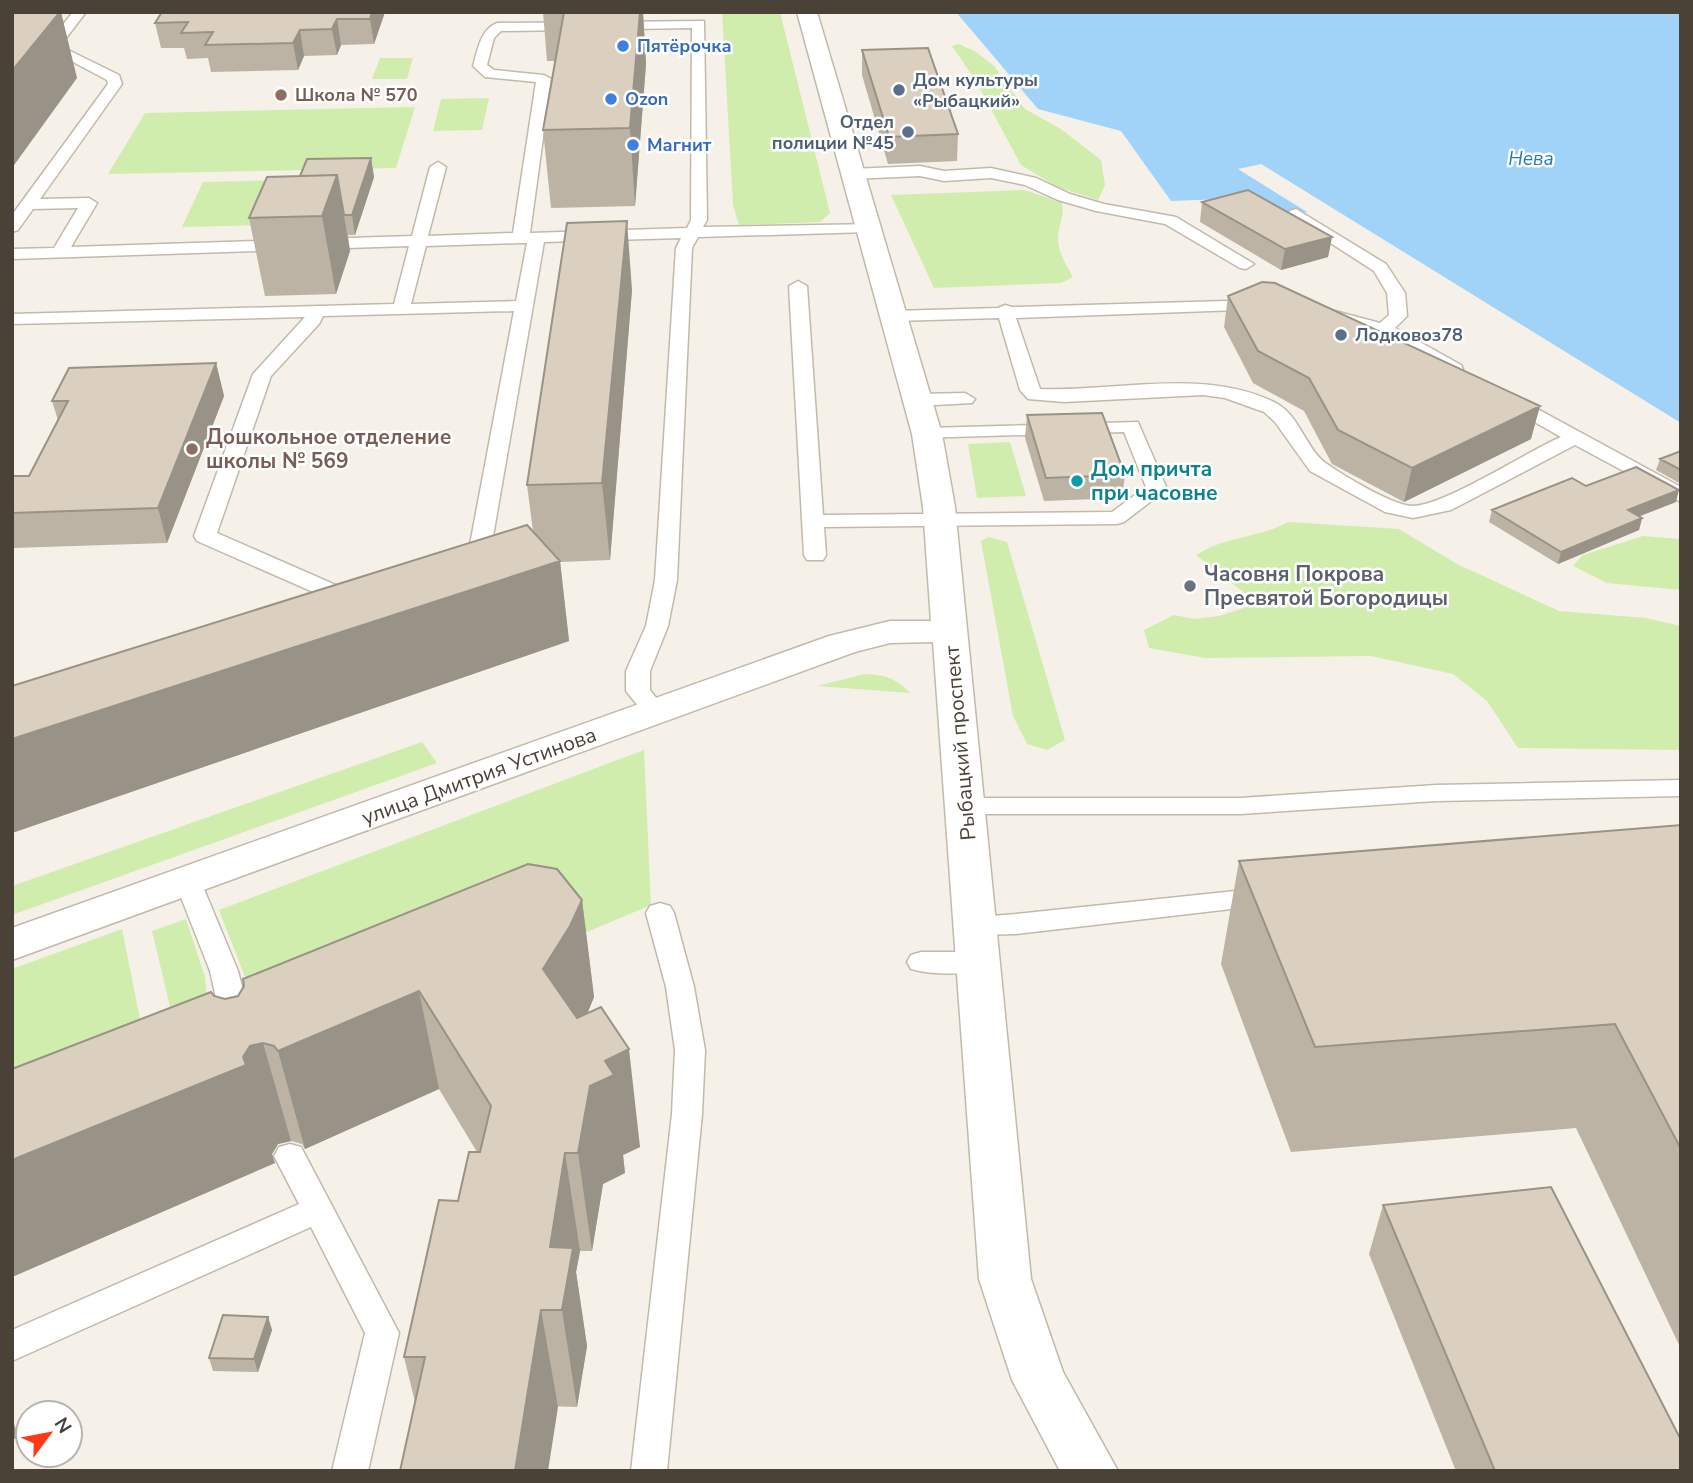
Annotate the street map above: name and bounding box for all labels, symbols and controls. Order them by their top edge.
place label: Пятёрочка [637,34,732,58]
marker: Пятёрочка [615,38,631,54]
place label: Дом культуры «Рыбацкий» [913,68,1038,113]
marker: Дом культуры «Рыбацкий» [891,82,907,98]
place label: Школа № 570 [295,83,418,107]
marker: Школа № 570 [273,87,289,103]
place label: Ozon [625,87,668,111]
marker: Ozon [603,91,619,107]
place label: Отдел полиции №45 [772,110,894,155]
marker: Отдел полиции №45 [900,124,916,140]
place label: Магнит [647,133,712,157]
marker: Магнит [625,137,641,153]
water label: Нева [1508,146,1554,172]
place label: Лодковоз78 [1355,323,1463,347]
marker: Лодковоз78 [1333,327,1349,343]
place label: Дошкольное отделение школы № 569 [206,423,451,475]
marker: Дошкольное отделение школы № 569 [184,441,200,457]
place label: Дом причта при часовне [1091,455,1218,507]
marker: Дом причта при часовне [1069,473,1085,489]
place label: Часовня Покрова Пресвятой Богородицы [1204,560,1448,612]
marker: Часовня Покрова Пресвятой Богородицы [1182,578,1198,594]
street label: Рыбацкий проспект [937,644,982,842]
street label: улица Дмитрия Устинова [358,720,600,832]
north arrow [14,1399,84,1469]
text: N [48,1413,77,1438]

